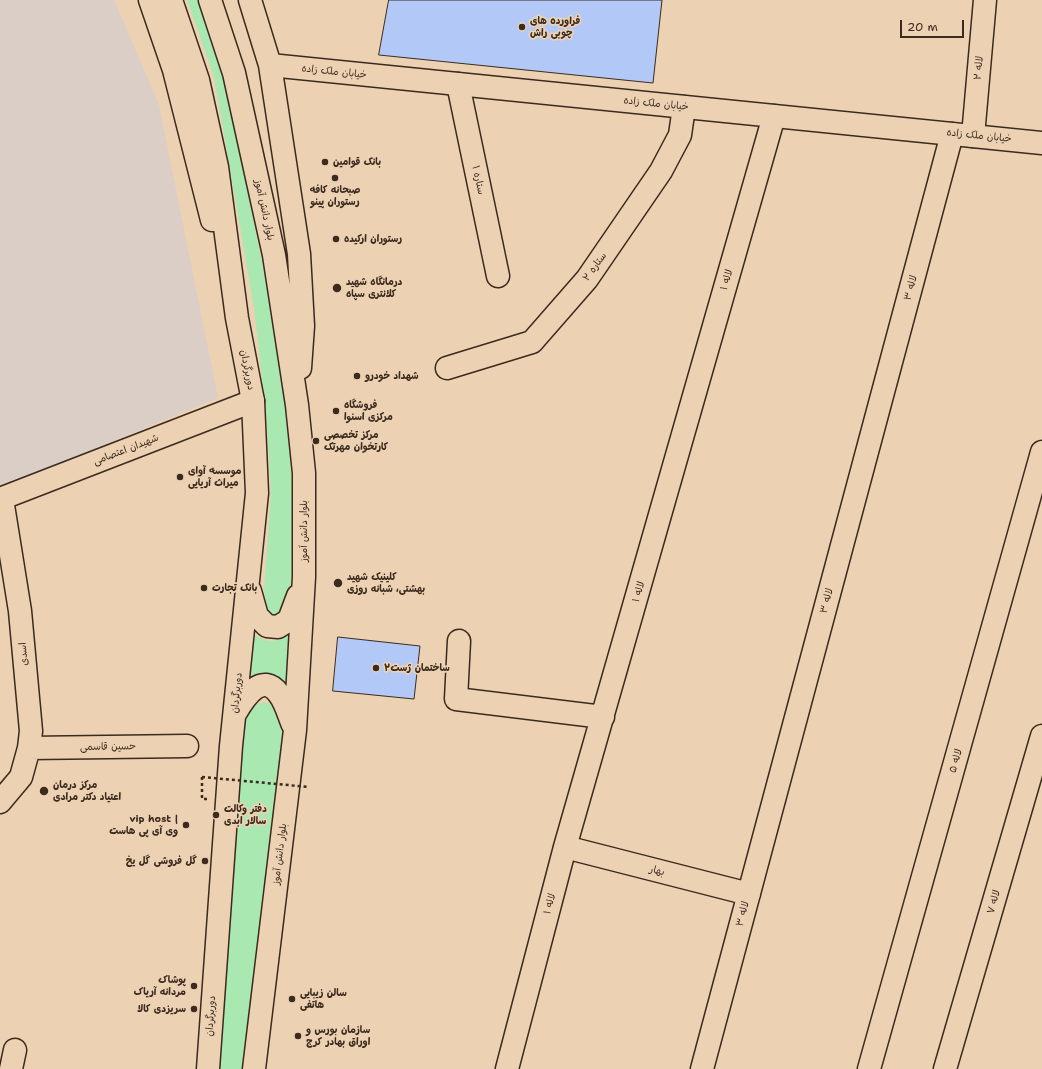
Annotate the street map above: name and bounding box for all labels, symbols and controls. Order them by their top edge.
scale bar [902,12,966,38]
place label: فراورده های چوبی راش [530,15,580,38]
text: 20 m [907,19,938,35]
marker: فراورده های چوبی راش [517,22,527,32]
street label: لاله ۲ [972,55,986,81]
street label: خیابان ملک زاده [301,63,367,81]
street label: خیابان ملک زاده [623,95,689,113]
street label: خیابان ملک زاده [946,127,1012,145]
place label: بانک قوامین [333,156,381,168]
marker: بانک قوامین [320,157,330,167]
street label: ستاره ۱ [469,164,487,196]
marker: صبحانه کافه رستوران پینو [330,173,340,183]
street label: بلوار دانش آموز [252,178,276,242]
place label: صبحانه کافه رستوران پینو [310,184,360,208]
place label: رستوران ارکیده [344,233,402,245]
marker: رستوران ارکیده [331,234,341,244]
street label: ستاره ۲ [581,250,609,284]
street label: لاله ۱ [718,268,736,292]
street label: لاله ۳ [902,274,920,302]
place label: درمانگاه شهید کلانتری سپاه [346,276,402,300]
marker: درمانگاه شهید کلانتری سپاه [331,282,343,294]
street label: دوربرگردان [237,349,257,391]
place label: شهداد خودرو [365,370,419,382]
marker: شهداد خودرو [352,371,362,381]
place label: فروشگاه مرکزی اسنوا [344,399,393,422]
marker: فروشگاه مرکزی اسنوا [331,406,341,416]
place label: مرکز تخصصی کارتخوان مهرتک [324,429,388,452]
street label: شهیدان اعتصامی [92,432,160,468]
marker: مرکز تخصصی کارتخوان مهرتک [311,436,321,446]
place label: موسسه آوای میراث آریایی [188,465,241,488]
marker: موسسه آوای میراث آریایی [175,472,185,482]
street label: بلوار دانش آموز [298,500,310,562]
place label: کلینیک شهید بهشتی، شبانه روزی [347,571,425,594]
marker: کلینیک شهید بهشتی، شبانه روزی [332,577,344,589]
street label: لاله ۱ [630,580,648,604]
place label: بانک تجارت [212,582,257,594]
marker: بانک تجارت [199,583,209,593]
street label: لاله ۳ [818,587,836,615]
street label: اسدی [17,642,31,666]
place label: ساختمان ژست۲ [384,662,450,674]
marker: ساختمان ژست۲ [371,663,381,673]
street label: دوربرگردان [229,672,245,714]
street label: حسین قاسمی [80,741,136,753]
street label: لاله ۵ [947,748,965,774]
place label: مرکز درمان اعتیاد دکتر مرادی [53,779,121,802]
marker: مرکز درمان اعتیاد دکتر مرادی [38,785,50,797]
place label: دفتر وکالت سالار ابدی [224,803,267,826]
marker: دفتر وکالت سالار ابدی [211,810,221,820]
place label: vip host | وی آی پی هاست [109,813,178,836]
marker: vip host | وی آی پی هاست [181,820,191,830]
street label: بلوار دانش آموز [270,822,290,886]
place label: گل فروشی گل یخ [126,855,197,867]
marker: گل فروشی گل یخ [200,856,210,866]
street label: بهار [648,863,666,879]
street label: لاله ۷ [985,889,1003,915]
street label: لاله ۱ [541,892,559,916]
street label: لاله ۳ [734,900,752,928]
place label: پوشاک مردانه آریاک [134,974,186,998]
marker: پوشاک مردانه آریاک [189,981,199,991]
place label: سالن زیبایی هاتفی [300,987,347,1010]
marker: سالن زیبایی هاتفی [287,994,297,1004]
street label: دوربرگردان [204,995,218,1037]
place label: سریزدی کالا [137,1003,186,1015]
marker: سریزدی کالا [189,1004,199,1014]
place label: سازمان بورس و اوراق بهادر کرج [306,1024,370,1048]
marker: سازمان بورس و اوراق بهادر کرج [293,1031,303,1041]

